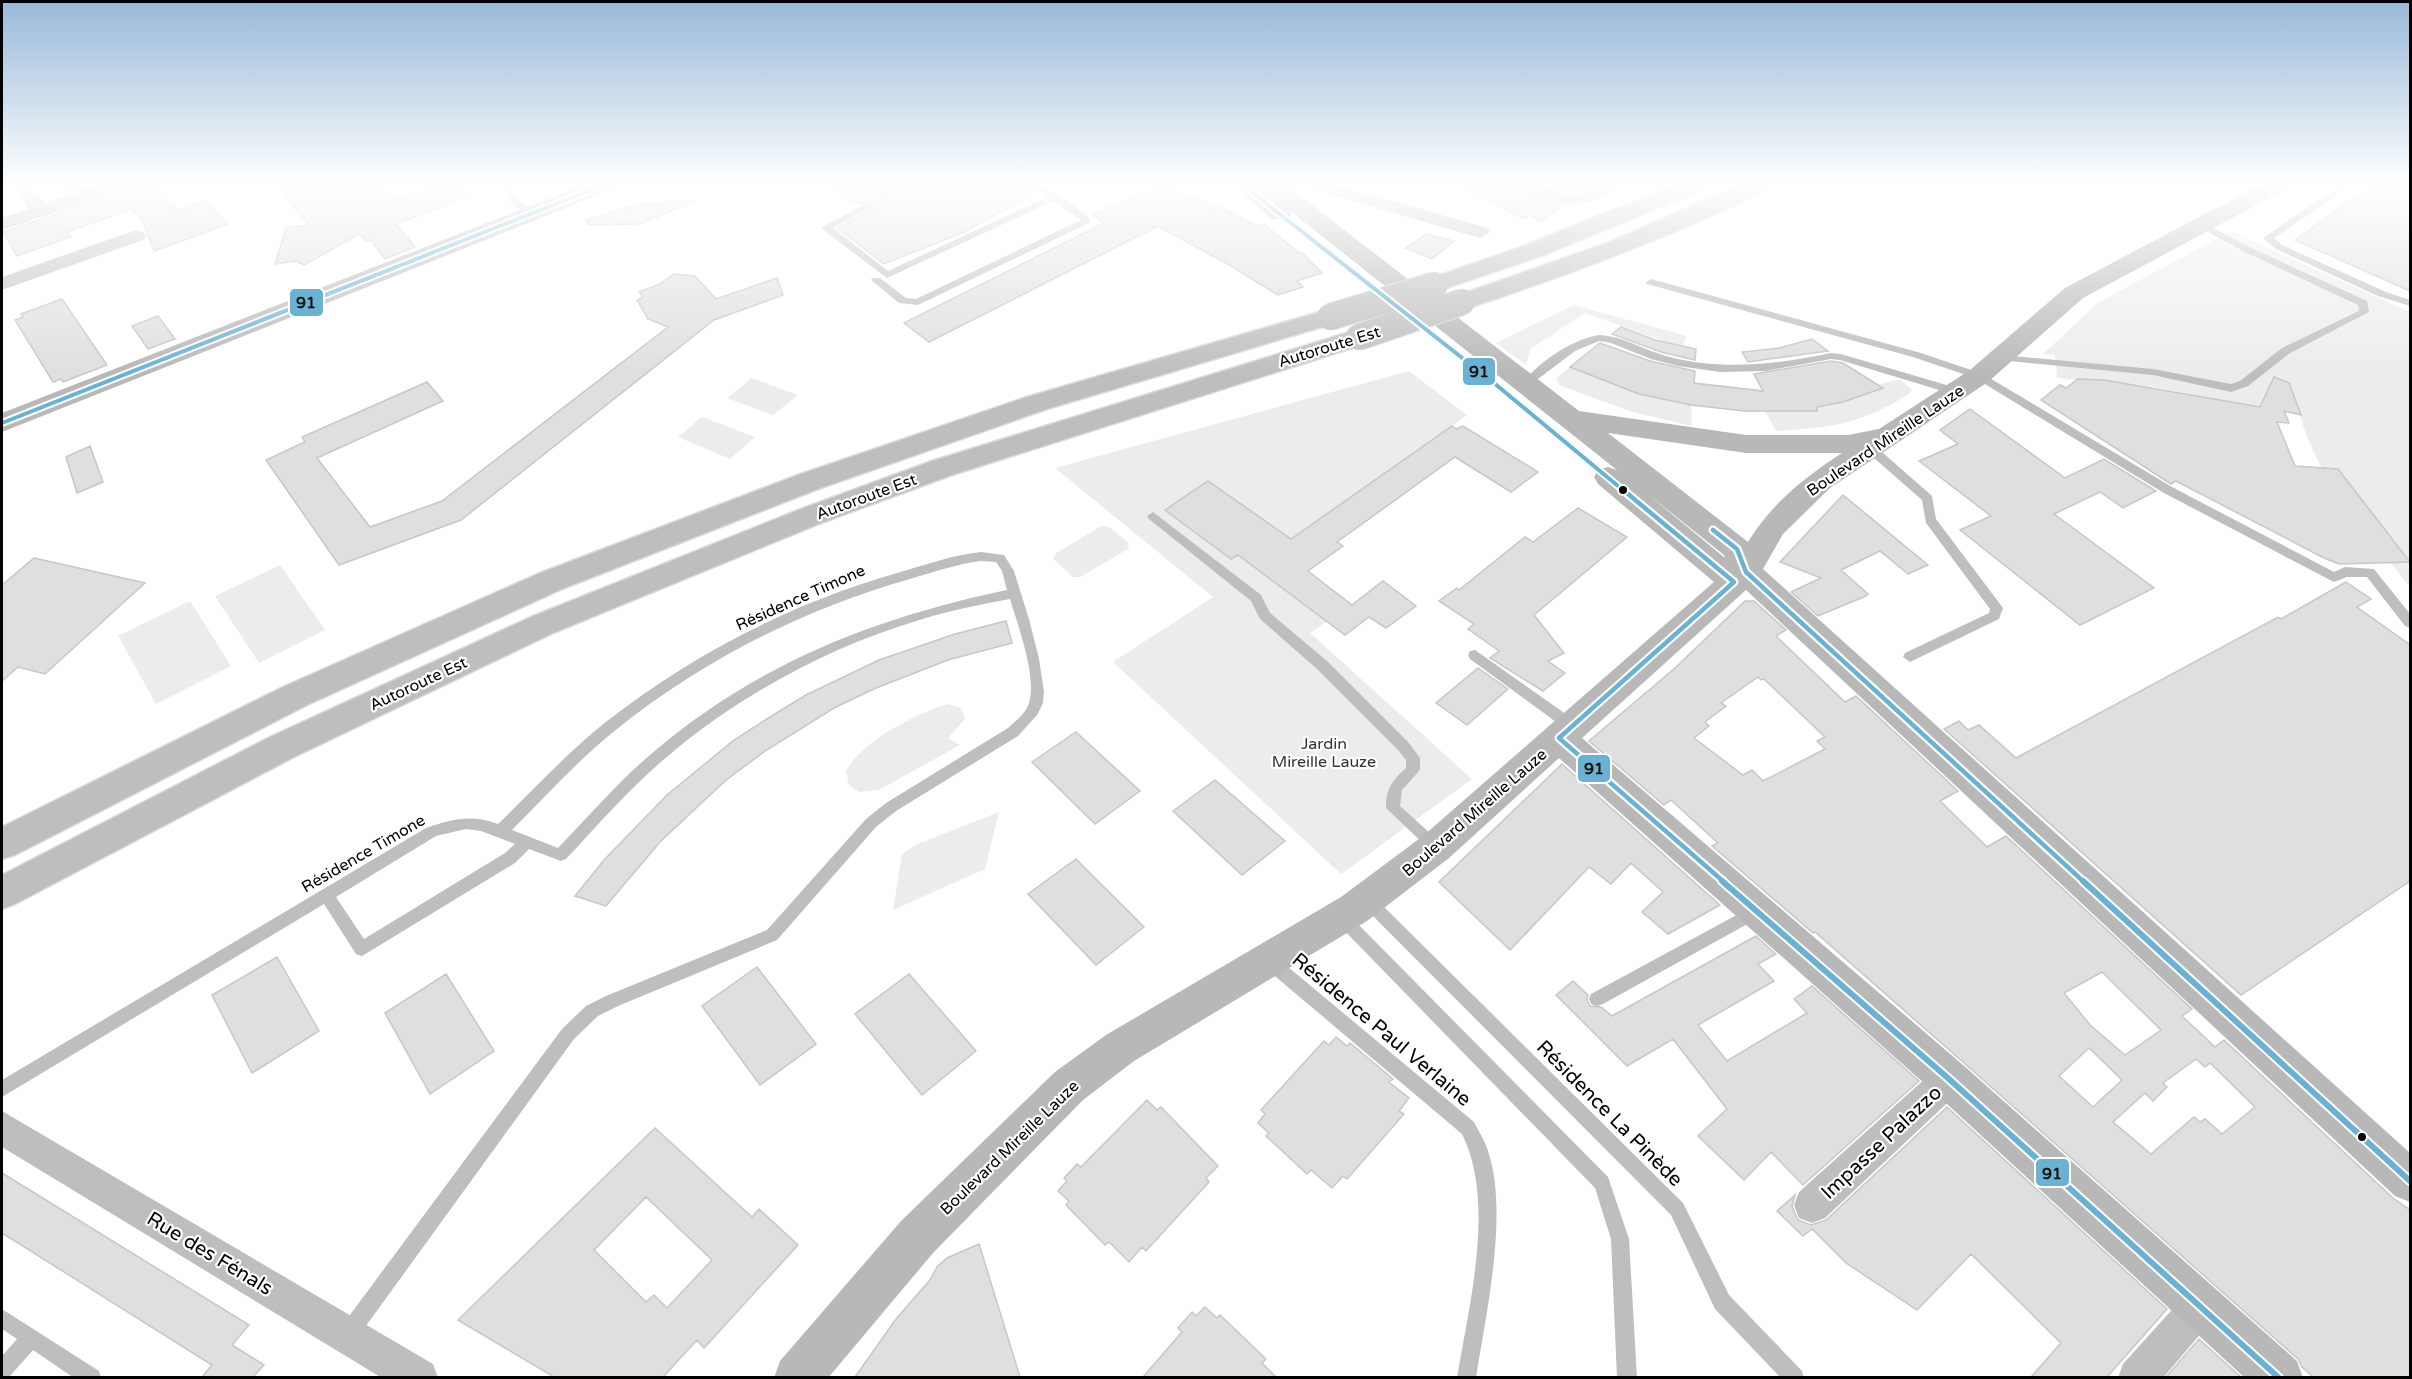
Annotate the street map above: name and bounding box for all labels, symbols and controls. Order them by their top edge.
line badge: 91 [289,288,324,317]
text: 91 [296,293,316,313]
street label: Autoroute Est [1276,322,1383,372]
line badge: 91 [1462,357,1496,386]
text: 91 [1469,362,1489,382]
street label: Boulevard Mireille Lauze [1803,381,1968,501]
street label: Autoroute Est [813,469,919,524]
unlabelled marker [1617,484,1629,496]
street label: Résidence Timone [733,560,868,635]
street label: Autoroute Est [366,653,471,715]
park label: Jardin Mireille Lauze [1272,734,1376,772]
street label: Boulevard Mireille Lauze [1398,744,1551,881]
line badge: 91 [1577,754,1611,783]
text: 91 [1584,759,1604,779]
street label: Résidence Timone [298,810,429,897]
street label: Résidence Paul Verlaine [1287,948,1476,1112]
street label: Résidence La Pinède [1531,1036,1687,1192]
street label: Boulevard Mireille Lauze [936,1076,1083,1219]
street label: Impasse Palazzo [1816,1081,1947,1205]
unlabelled marker [2356,1131,2368,1143]
line badge: 91 [2035,1158,2070,1187]
text: 91 [2042,1164,2062,1184]
street label: Rue des Fénals [142,1207,277,1301]

